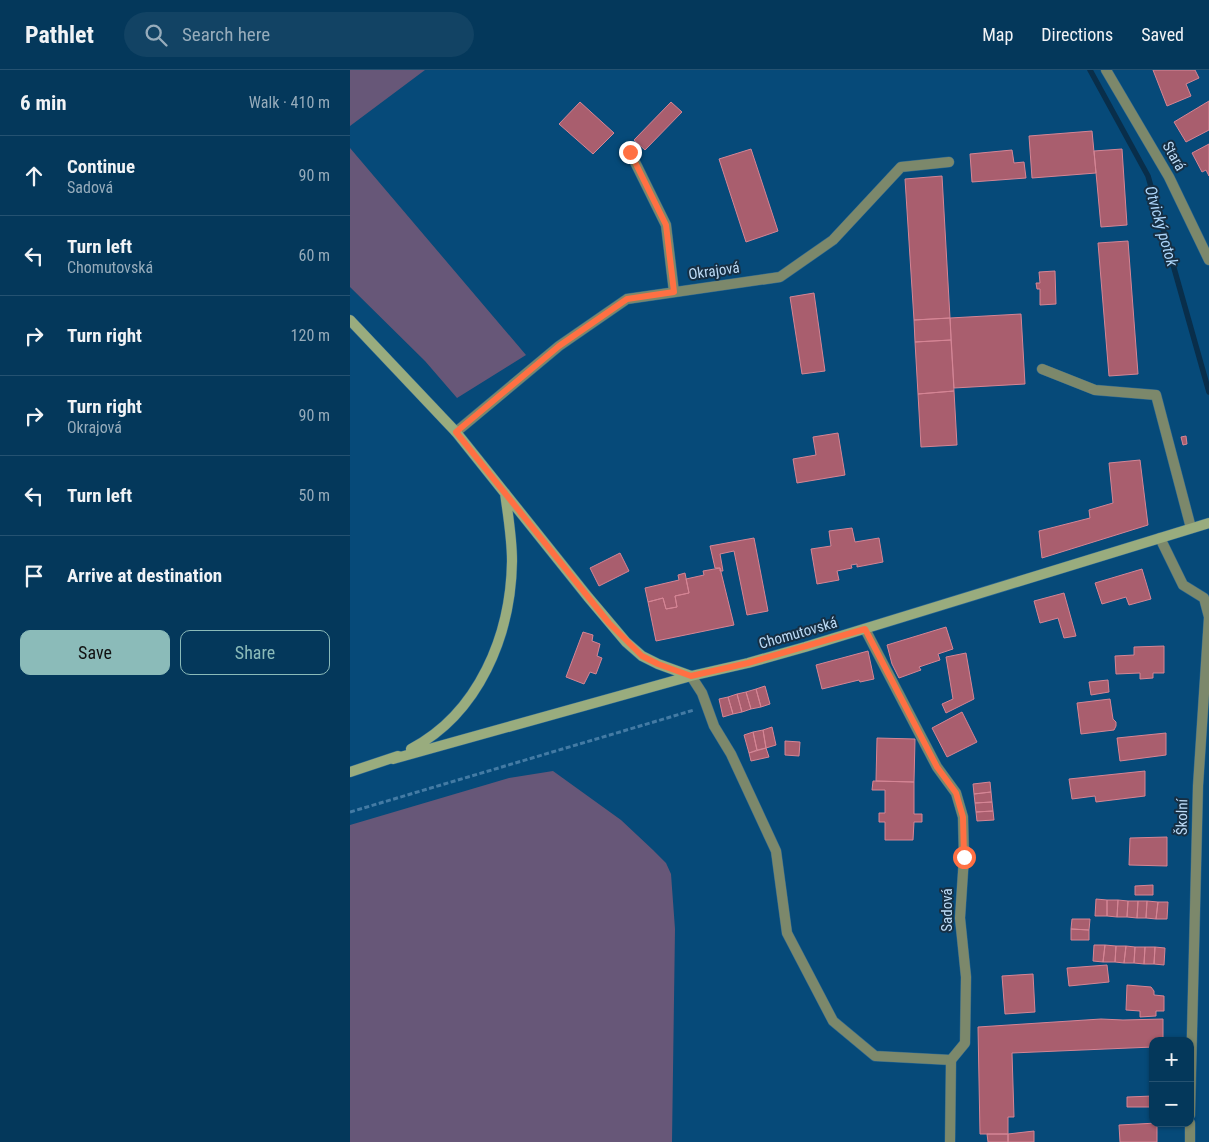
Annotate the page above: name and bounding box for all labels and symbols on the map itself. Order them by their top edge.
street label: Stará [1158,138,1190,174]
route end [619,141,642,164]
water label: Otvický potok [1141,184,1182,270]
street label: Okrajová [687,259,741,283]
street label: Chomutovská [757,613,839,653]
street label: Školní [1173,797,1191,835]
route start [953,846,976,869]
street label: Sadová [938,888,956,932]

